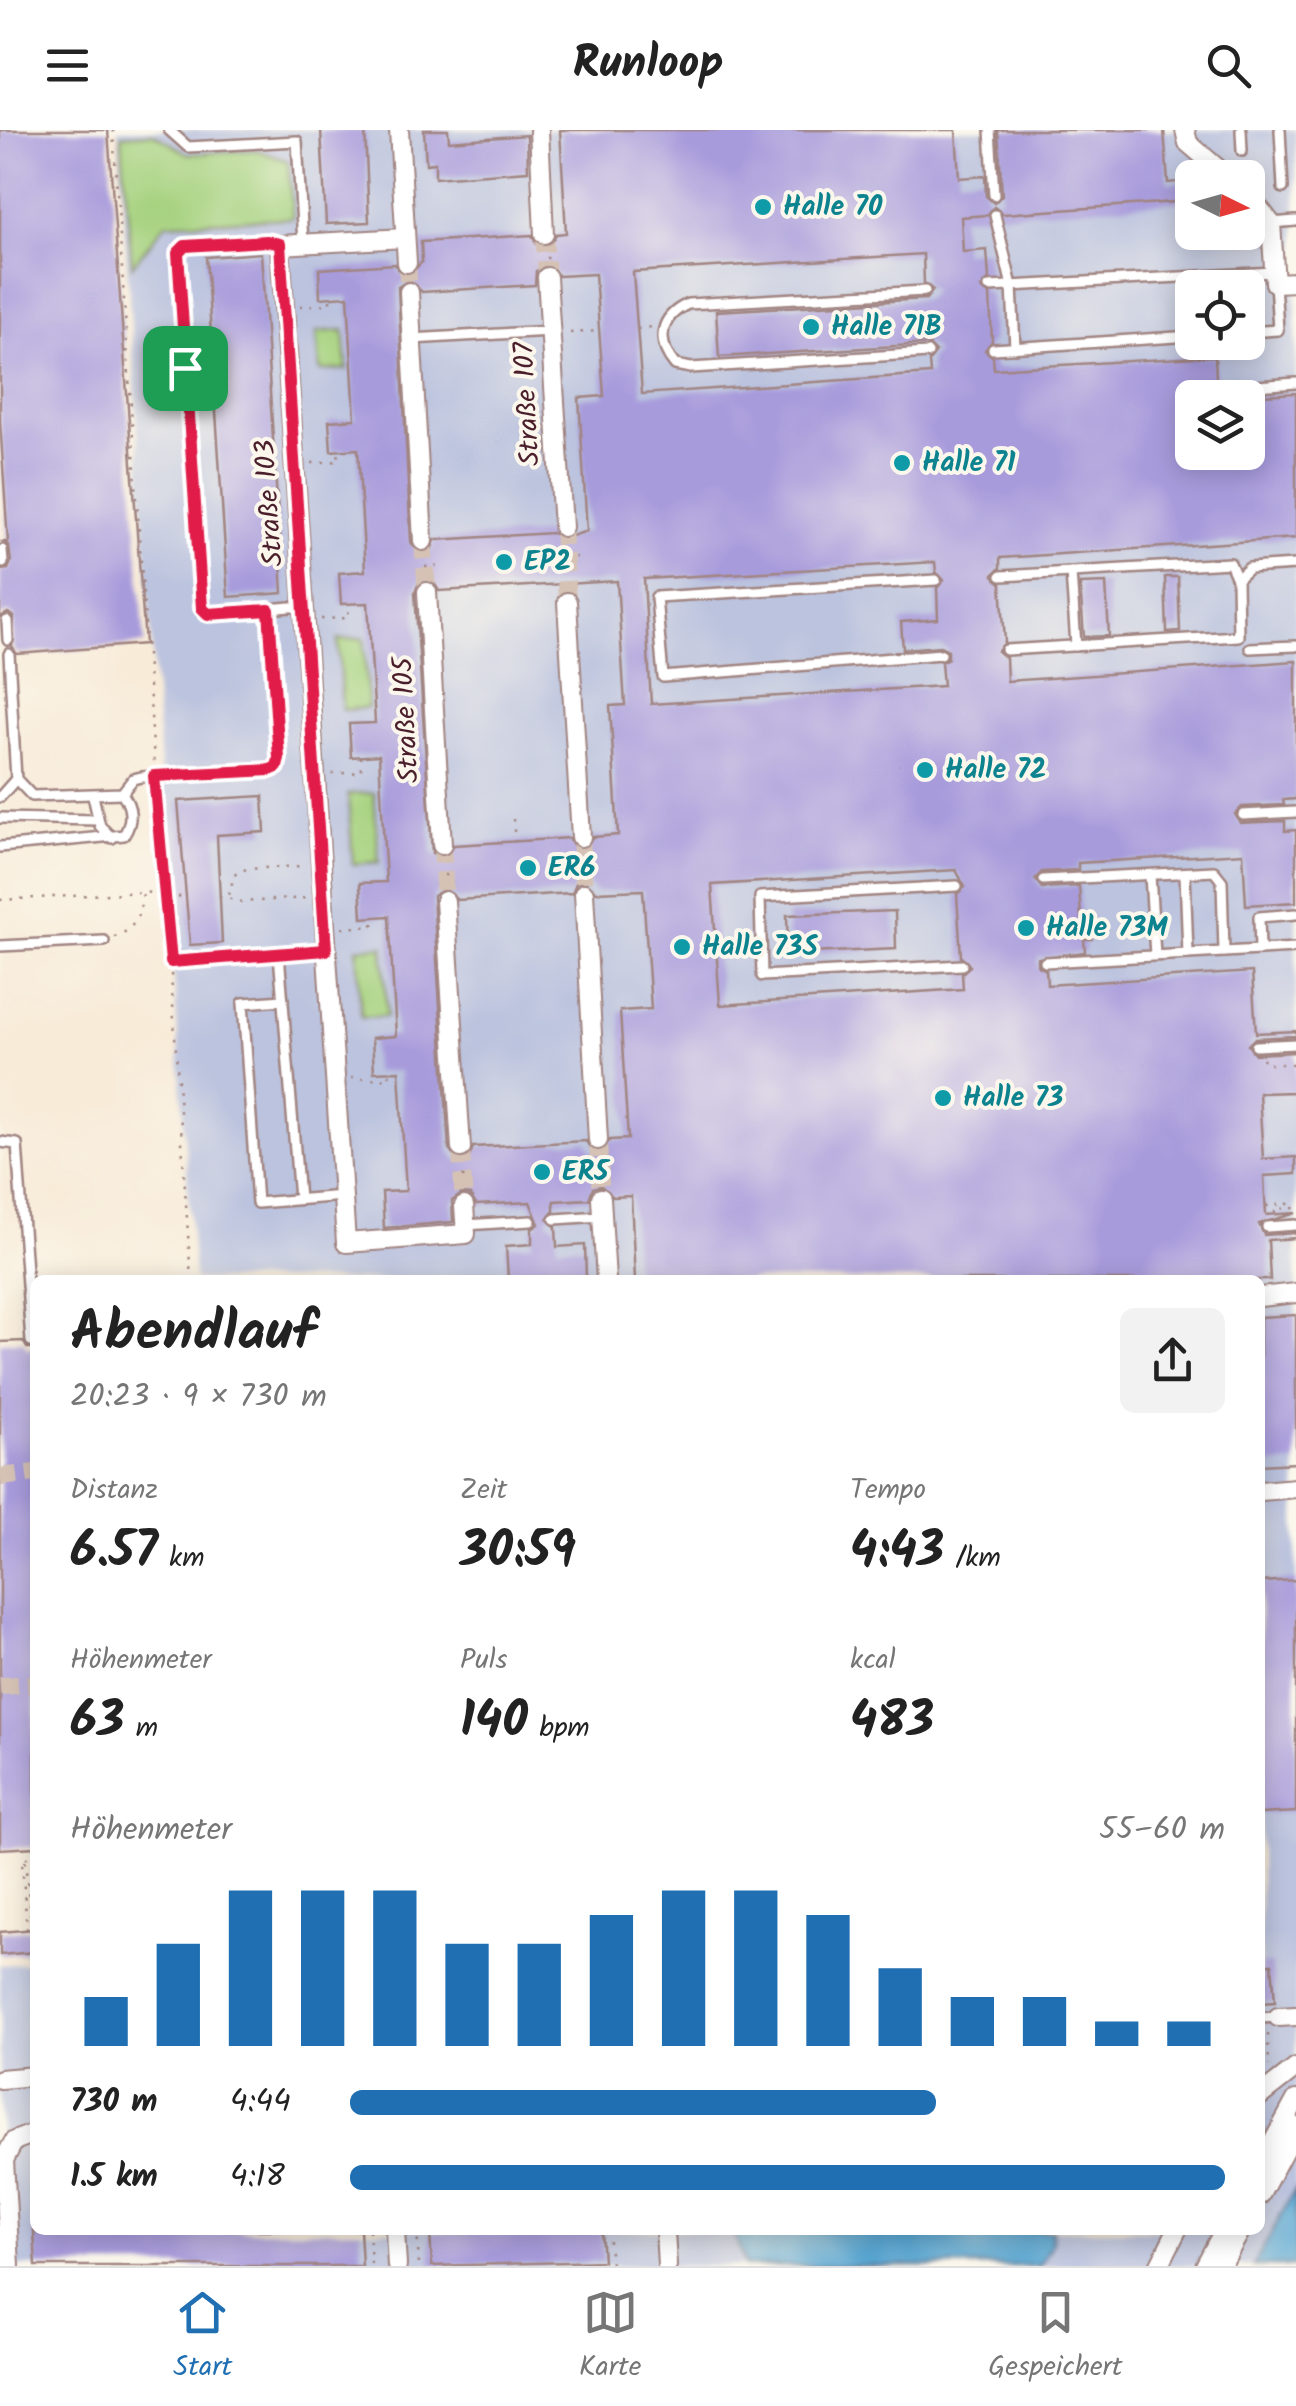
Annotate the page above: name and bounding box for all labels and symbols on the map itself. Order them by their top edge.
north arrow [1175,160,1265,250]
place label: Halle 70 [783,185,883,230]
marker: Halle 70 [752,196,774,218]
place label: Halle 71B [831,305,942,350]
marker: Halle 71B [800,316,822,338]
pin [143,326,228,411]
street label: Straße 107 [502,340,554,467]
street label: Straße 103 [243,438,297,568]
place label: Halle 71 [922,441,1016,486]
marker: Halle 71 [891,452,913,474]
place label: EP2 [524,540,571,585]
marker: EP2 [493,551,515,573]
street label: Straße 105 [381,654,433,784]
place label: Halle 72 [945,748,1046,793]
marker: Halle 72 [914,759,936,781]
place label: ER6 [548,846,595,891]
marker: ER6 [517,857,539,879]
place label: Halle 73M [1046,906,1168,951]
marker: Halle 73M [1015,917,1037,939]
place label: Halle 73S [702,925,818,970]
marker: Halle 73S [671,936,693,958]
place label: Halle 73 [963,1076,1063,1121]
marker: Halle 73 [932,1087,954,1109]
place label: ER5 [562,1150,611,1195]
marker: ER5 [531,1161,553,1183]

